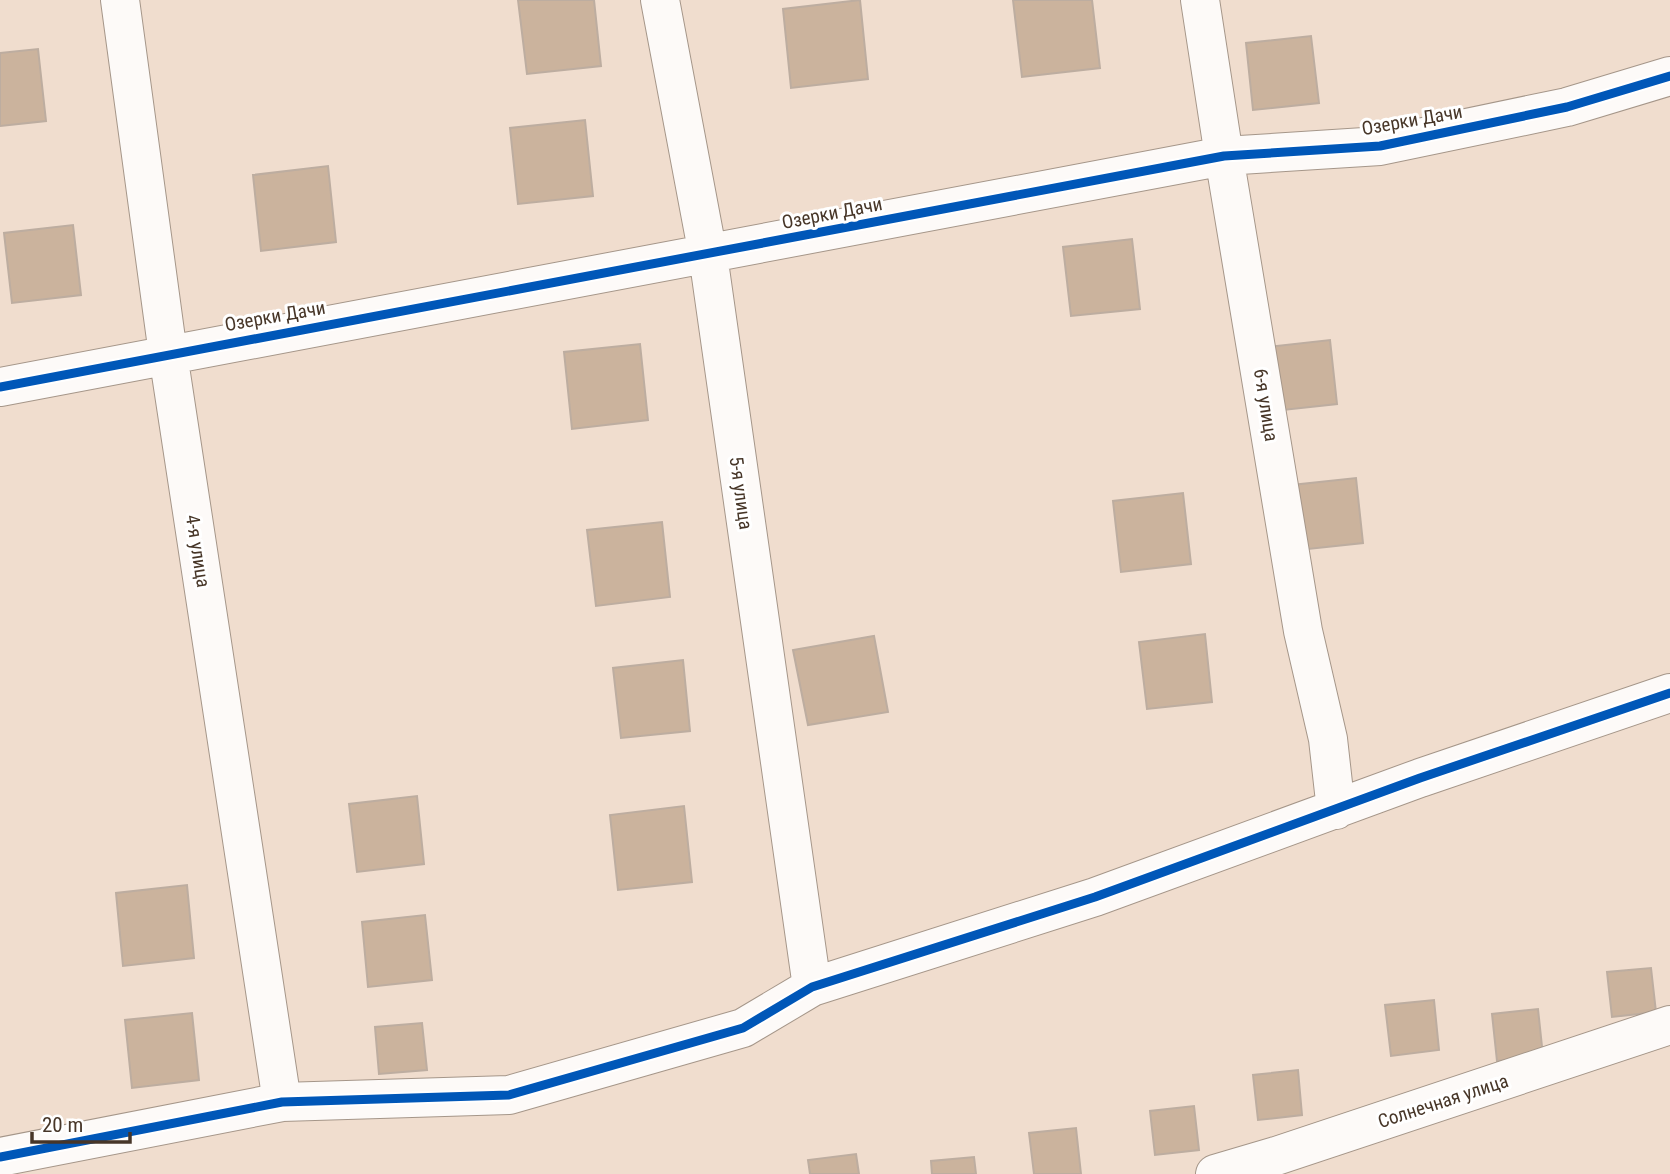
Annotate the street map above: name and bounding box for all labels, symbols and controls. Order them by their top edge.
street label: Озерки Дачи [1360,100,1464,140]
street label: Озерки Дачи [780,192,884,234]
street label: Озерки Дачи [223,296,327,336]
street label: 6-я улица [1249,367,1283,443]
street label: 5-я улица [724,455,758,531]
street label: 4-я улица [181,513,215,589]
street label: Солнечная улица [1375,1069,1511,1133]
scale bar [32,1100,130,1144]
text: 20 m [42,1113,83,1137]

